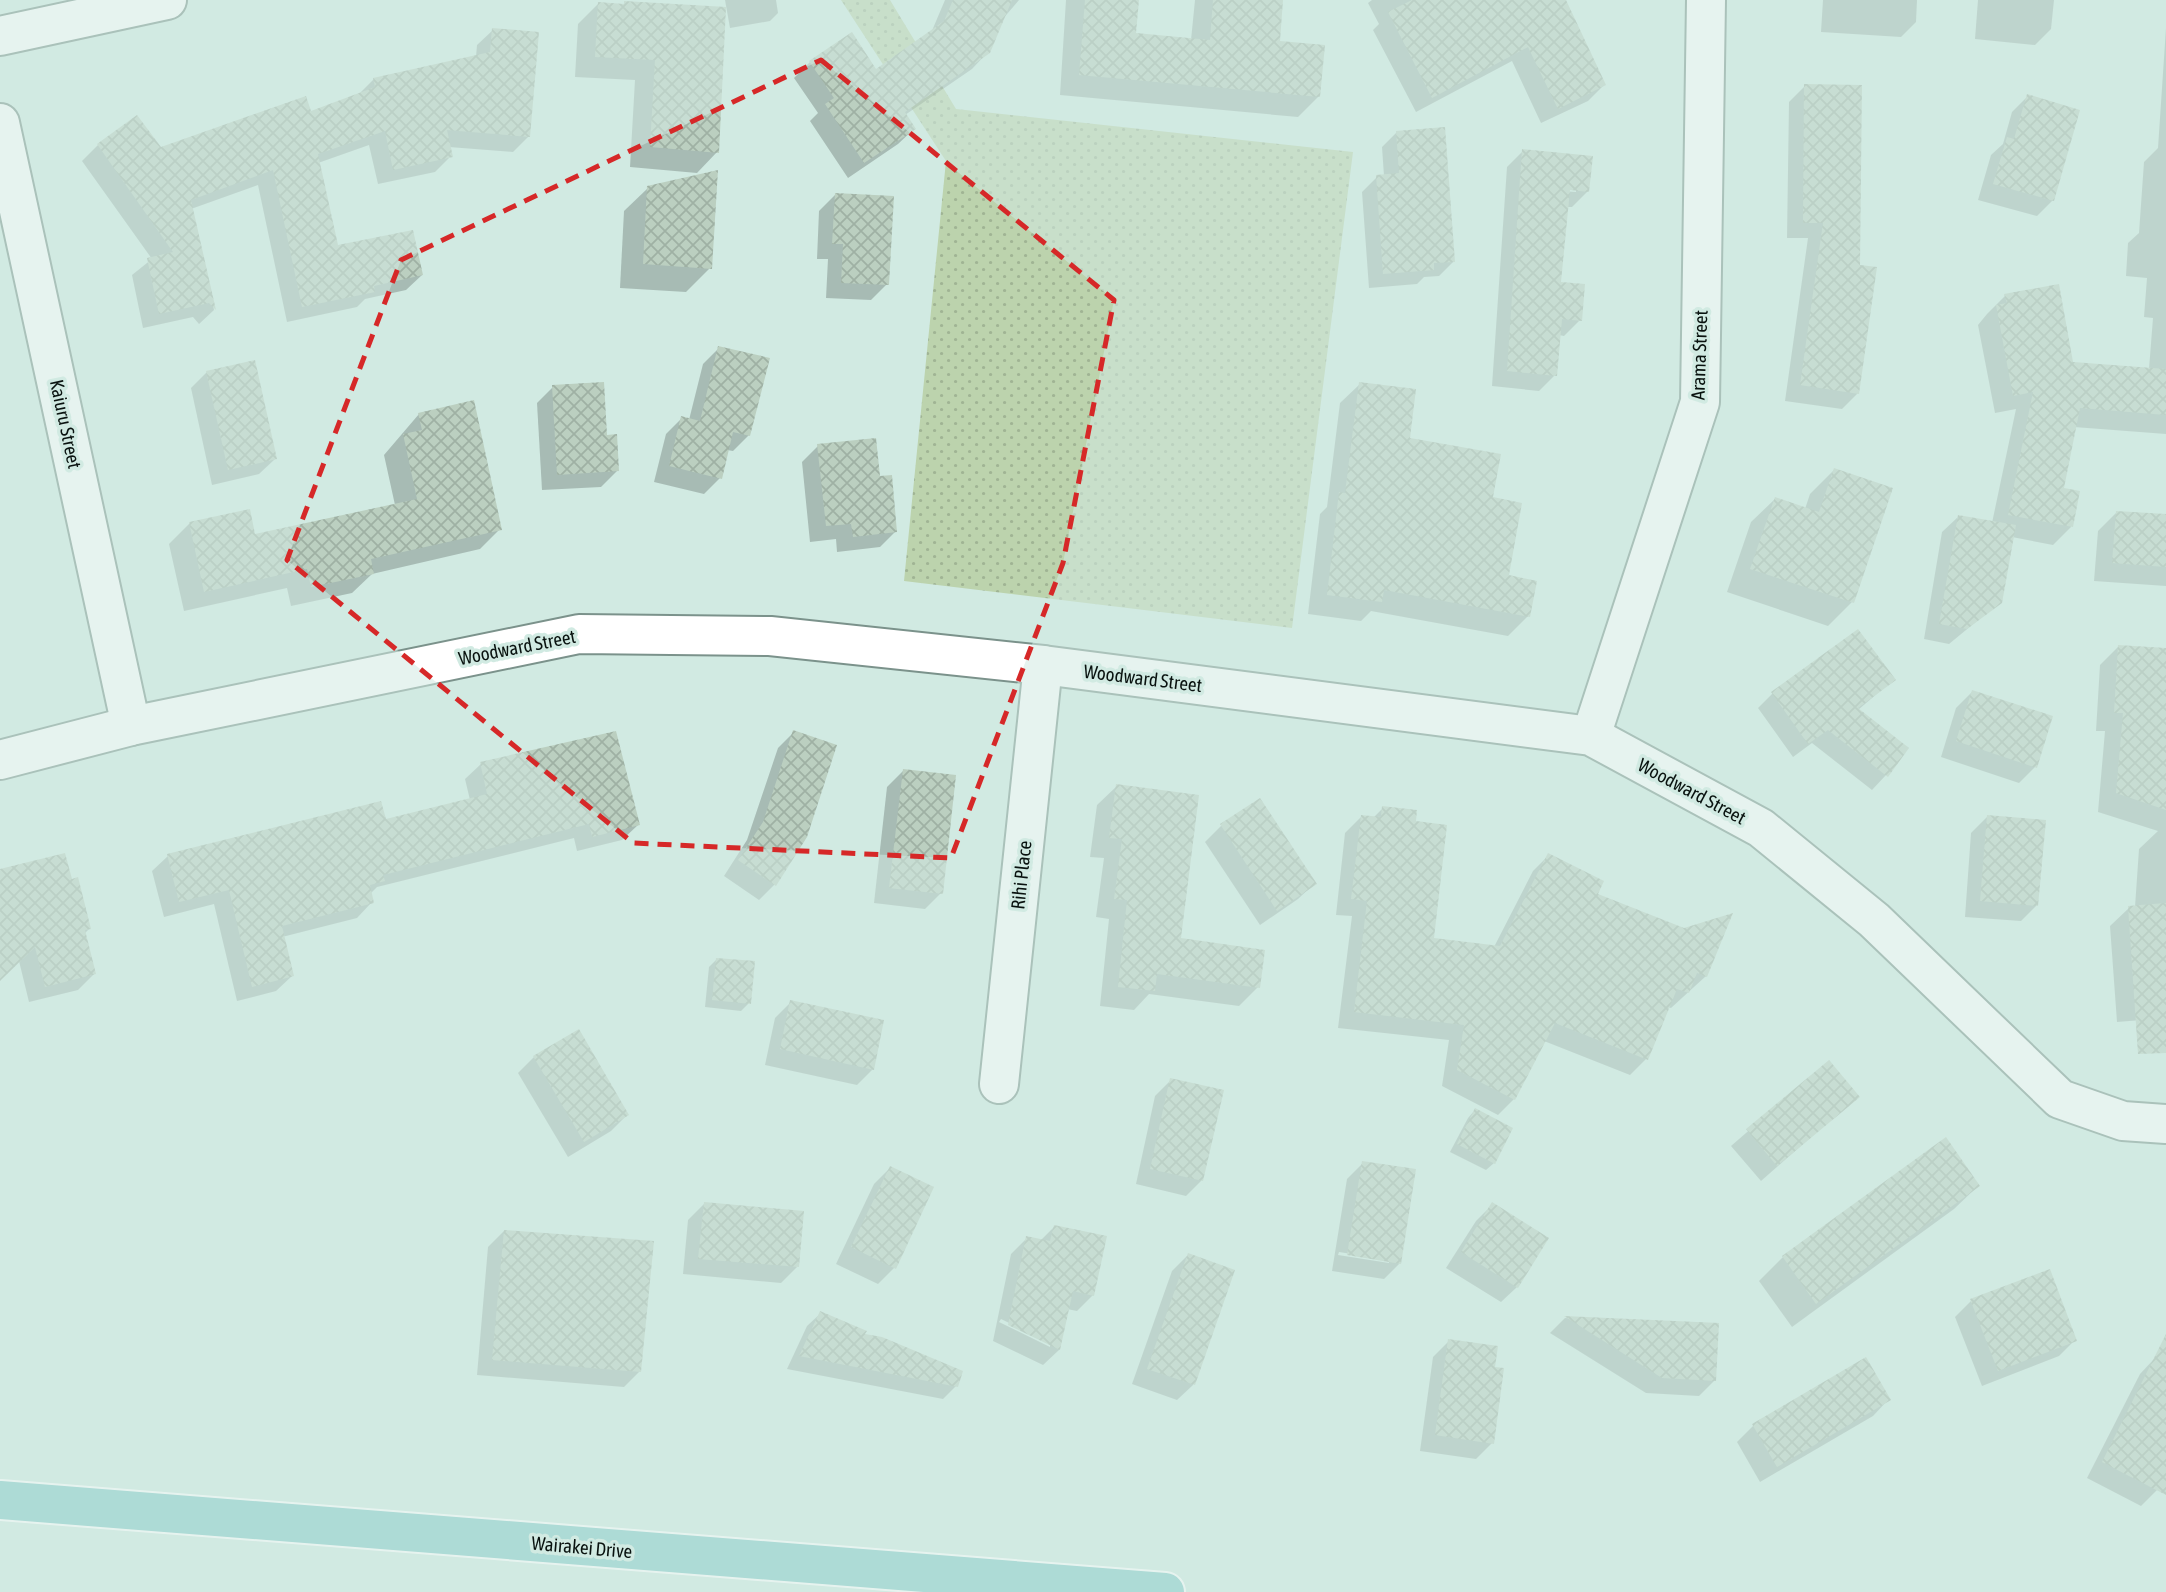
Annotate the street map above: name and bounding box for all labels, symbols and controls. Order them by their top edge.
street label: Arama Street [1686,310,1712,400]
street label: Kaiuru Street [46,378,86,470]
street label: Woodward Street [457,625,577,669]
street label: Woodward Street [1083,660,1203,696]
street label: Woodward Street [1634,753,1750,829]
street label: Rihi Place [1006,840,1036,910]
street label: Wairakei Drive [531,1532,633,1562]

